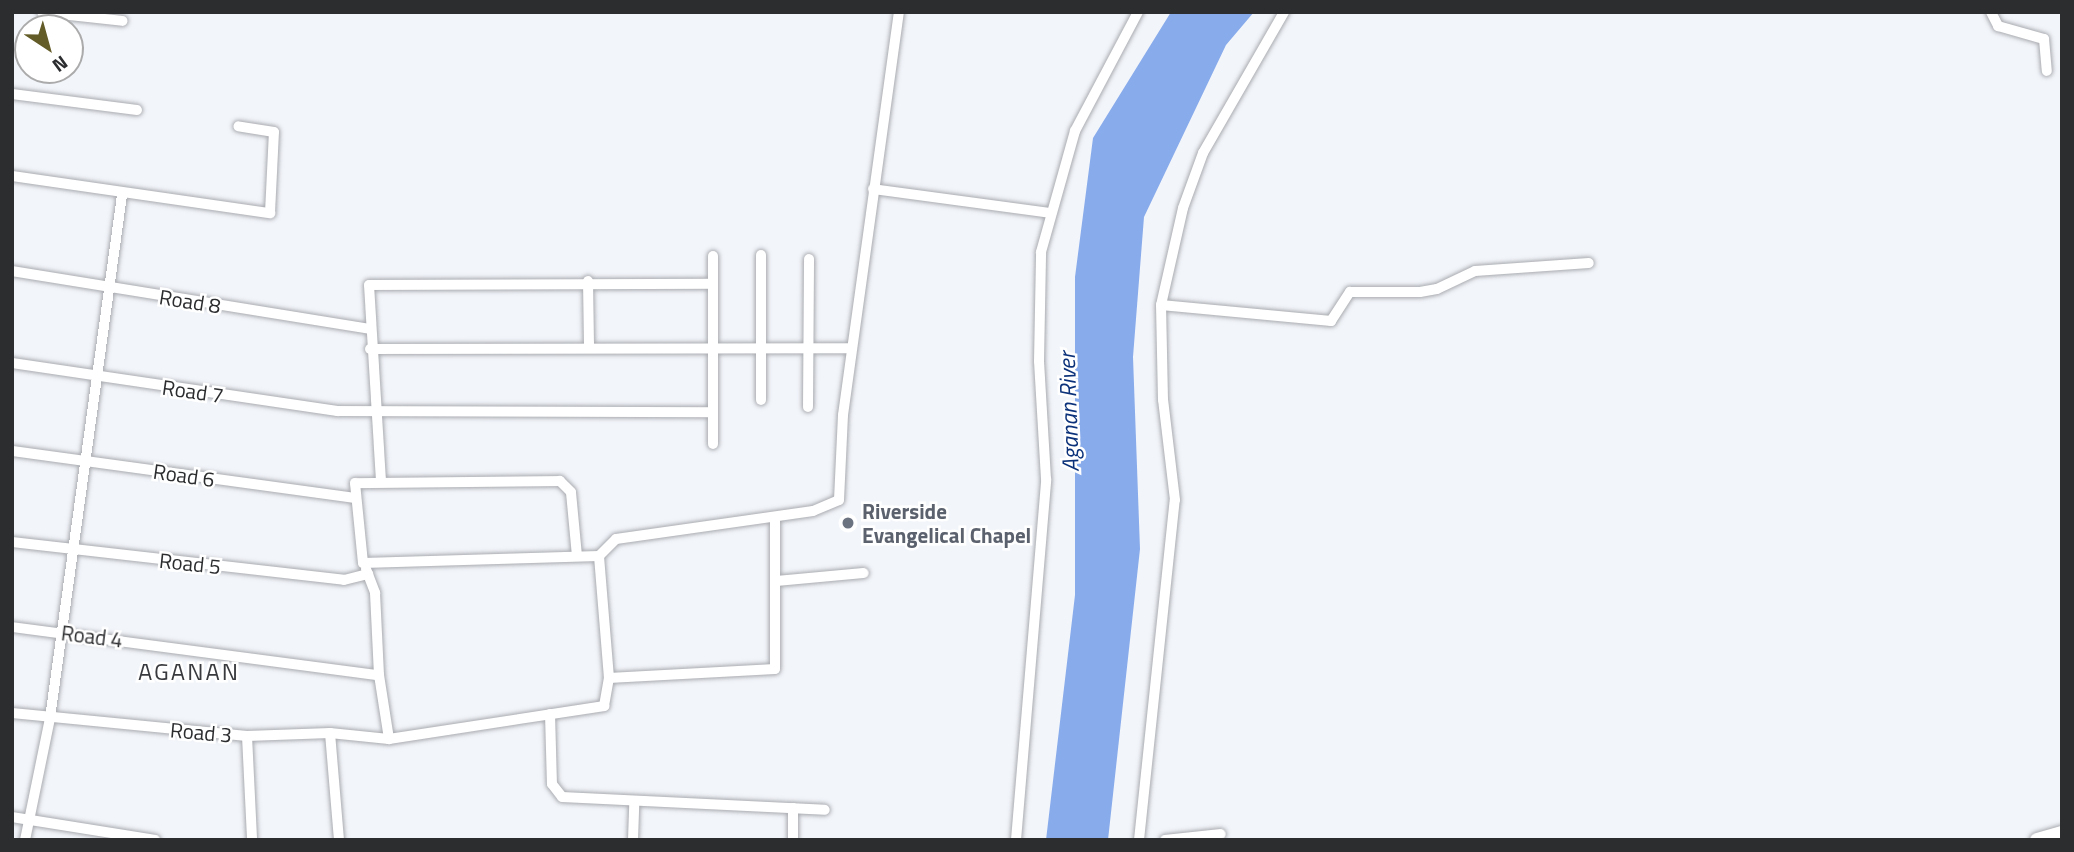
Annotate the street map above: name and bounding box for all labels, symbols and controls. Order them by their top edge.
north arrow [14,14,84,84]
text: N [47,49,74,80]
street label: Road 8 [157,284,223,318]
water label: Aganan River [1053,352,1085,472]
street label: Road 7 [161,374,225,408]
street label: Road 6 [152,458,216,492]
place label: Riverside Evangelical Chapel [862,498,1031,548]
marker: Riverside Evangelical Chapel [840,515,856,531]
street label: Road 5 [158,547,222,579]
street label: Road 4 [60,620,124,652]
district label: AGANAN [139,658,239,686]
street label: Road 3 [169,717,233,747]

